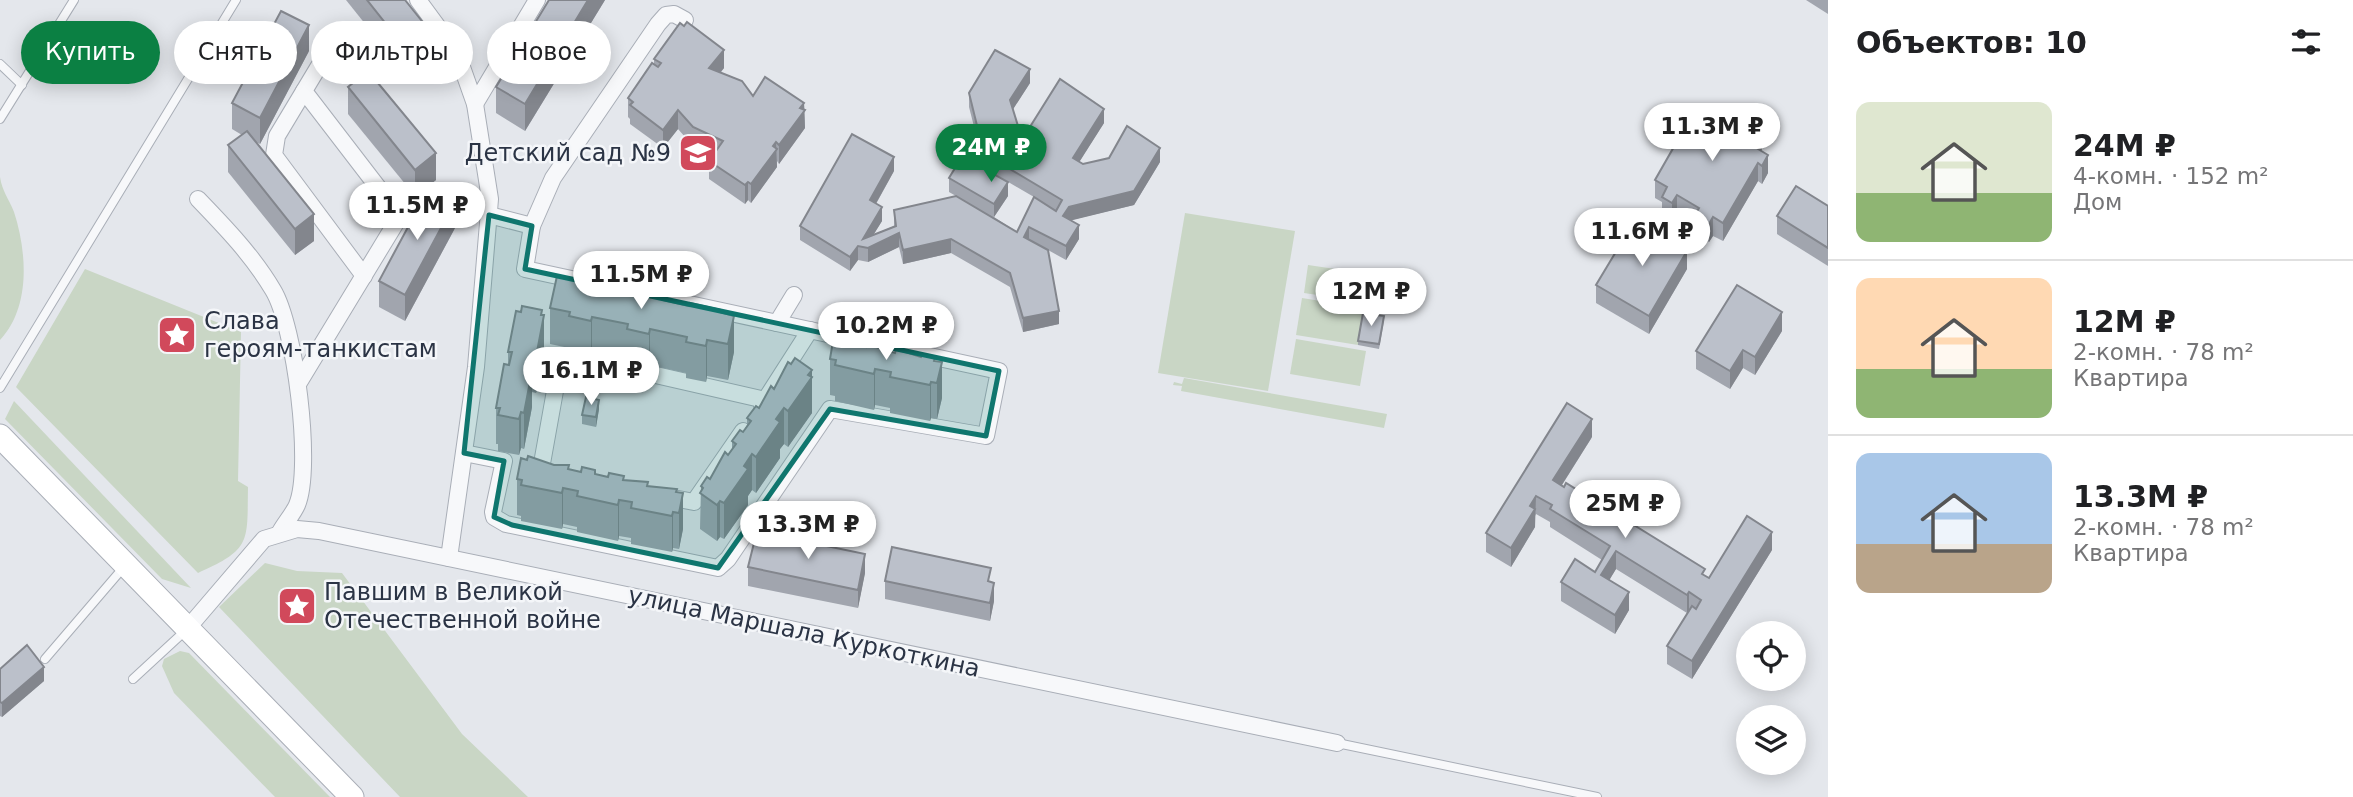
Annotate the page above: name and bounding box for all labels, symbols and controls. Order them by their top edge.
chip: Купить [21,21,160,84]
chip: Снять [174,21,297,84]
chip: Фильтры [311,21,473,84]
chip: Новое [487,21,611,84]
icon: filters [2287,23,2325,61]
text: Объектов: 10 [1856,25,2087,60]
pin: 11.3M ₽ [1647,104,1777,163]
text: 11.3M ₽ [1660,113,1764,139]
pin: 24M ₽ [942,124,1040,184]
text: 24M ₽ [2073,128,2176,163]
icon: home [1912,130,1996,214]
school or university icon: Детский сад №9 [677,132,719,174]
text: 24M ₽ [952,134,1030,160]
place label: Детский сад №9 [465,139,671,167]
text: 4-комн. · 152 m² [2073,163,2268,189]
pin: 11.5M ₽ [352,182,482,242]
text: Дом [2073,189,2122,215]
text: 11.5M ₽ [365,192,469,218]
pin: 11.6M ₽ [1577,208,1707,268]
text: 11.6M ₽ [1590,218,1694,244]
pin: 11.5M ₽ [576,252,706,311]
text: 11.5M ₽ [589,261,693,287]
pin: 12M ₽ [1322,268,1420,328]
text: 12M ₽ [1332,278,1410,304]
pin: 10.2M ₽ [821,302,951,362]
text: 12M ₽ [2073,304,2176,339]
icon: home [1912,306,1996,390]
place label: Слава героям-танкистам [204,307,437,363]
text: 10.2M ₽ [834,312,938,338]
place icon: Слава героям-танкистам [156,314,198,356]
text: 2-комн. · 78 m² [2073,339,2254,365]
pin: 16.1M ₽ [526,348,656,407]
text: 16.1M ₽ [539,357,643,383]
text: Квартира [2073,365,2189,391]
text: 13.3M ₽ [2073,479,2208,514]
pin: 25M ₽ [1576,480,1674,540]
icon: home [1912,481,1996,565]
text: 25M ₽ [1586,490,1664,516]
pin: 13.3M ₽ [743,502,873,561]
text: 13.3M ₽ [756,511,860,537]
text: 2-комн. · 78 m² [2073,514,2254,540]
text: Квартира [2073,540,2189,566]
place label: Павшим в Великой Отечественной войне [324,578,601,634]
street label: улица Маршала Куркоткина [626,581,982,683]
place icon: Павшим в Великой Отечественной войне [276,585,318,627]
map controls [1736,621,1806,775]
button: locate [1736,621,1806,691]
button: layers [1736,705,1806,775]

